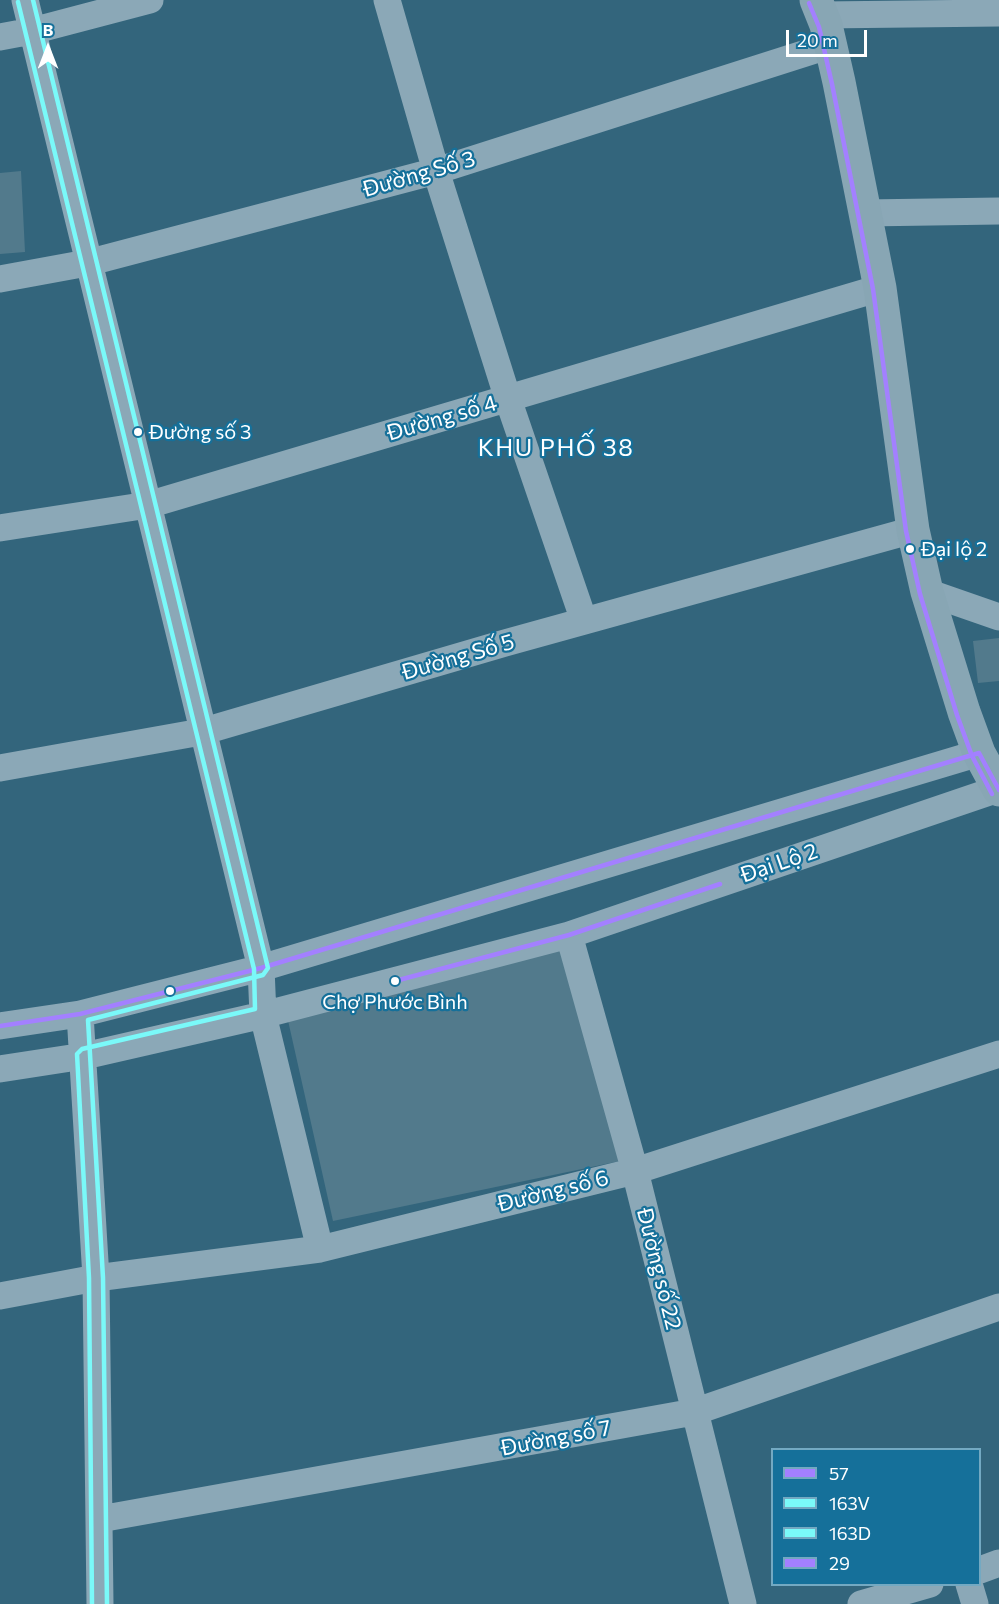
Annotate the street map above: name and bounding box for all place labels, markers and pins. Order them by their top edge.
place label: Đường số 3 [149,420,251,444]
marker: Đường số 3 [132,426,144,438]
place label: Đại lộ 2 [921,537,987,561]
marker: Đại lộ 2 [904,543,916,555]
marker: Chợ Phước Bình [389,975,401,987]
unlabelled marker [164,985,176,997]
place label: Chợ Phước Bình [322,990,468,1014]

